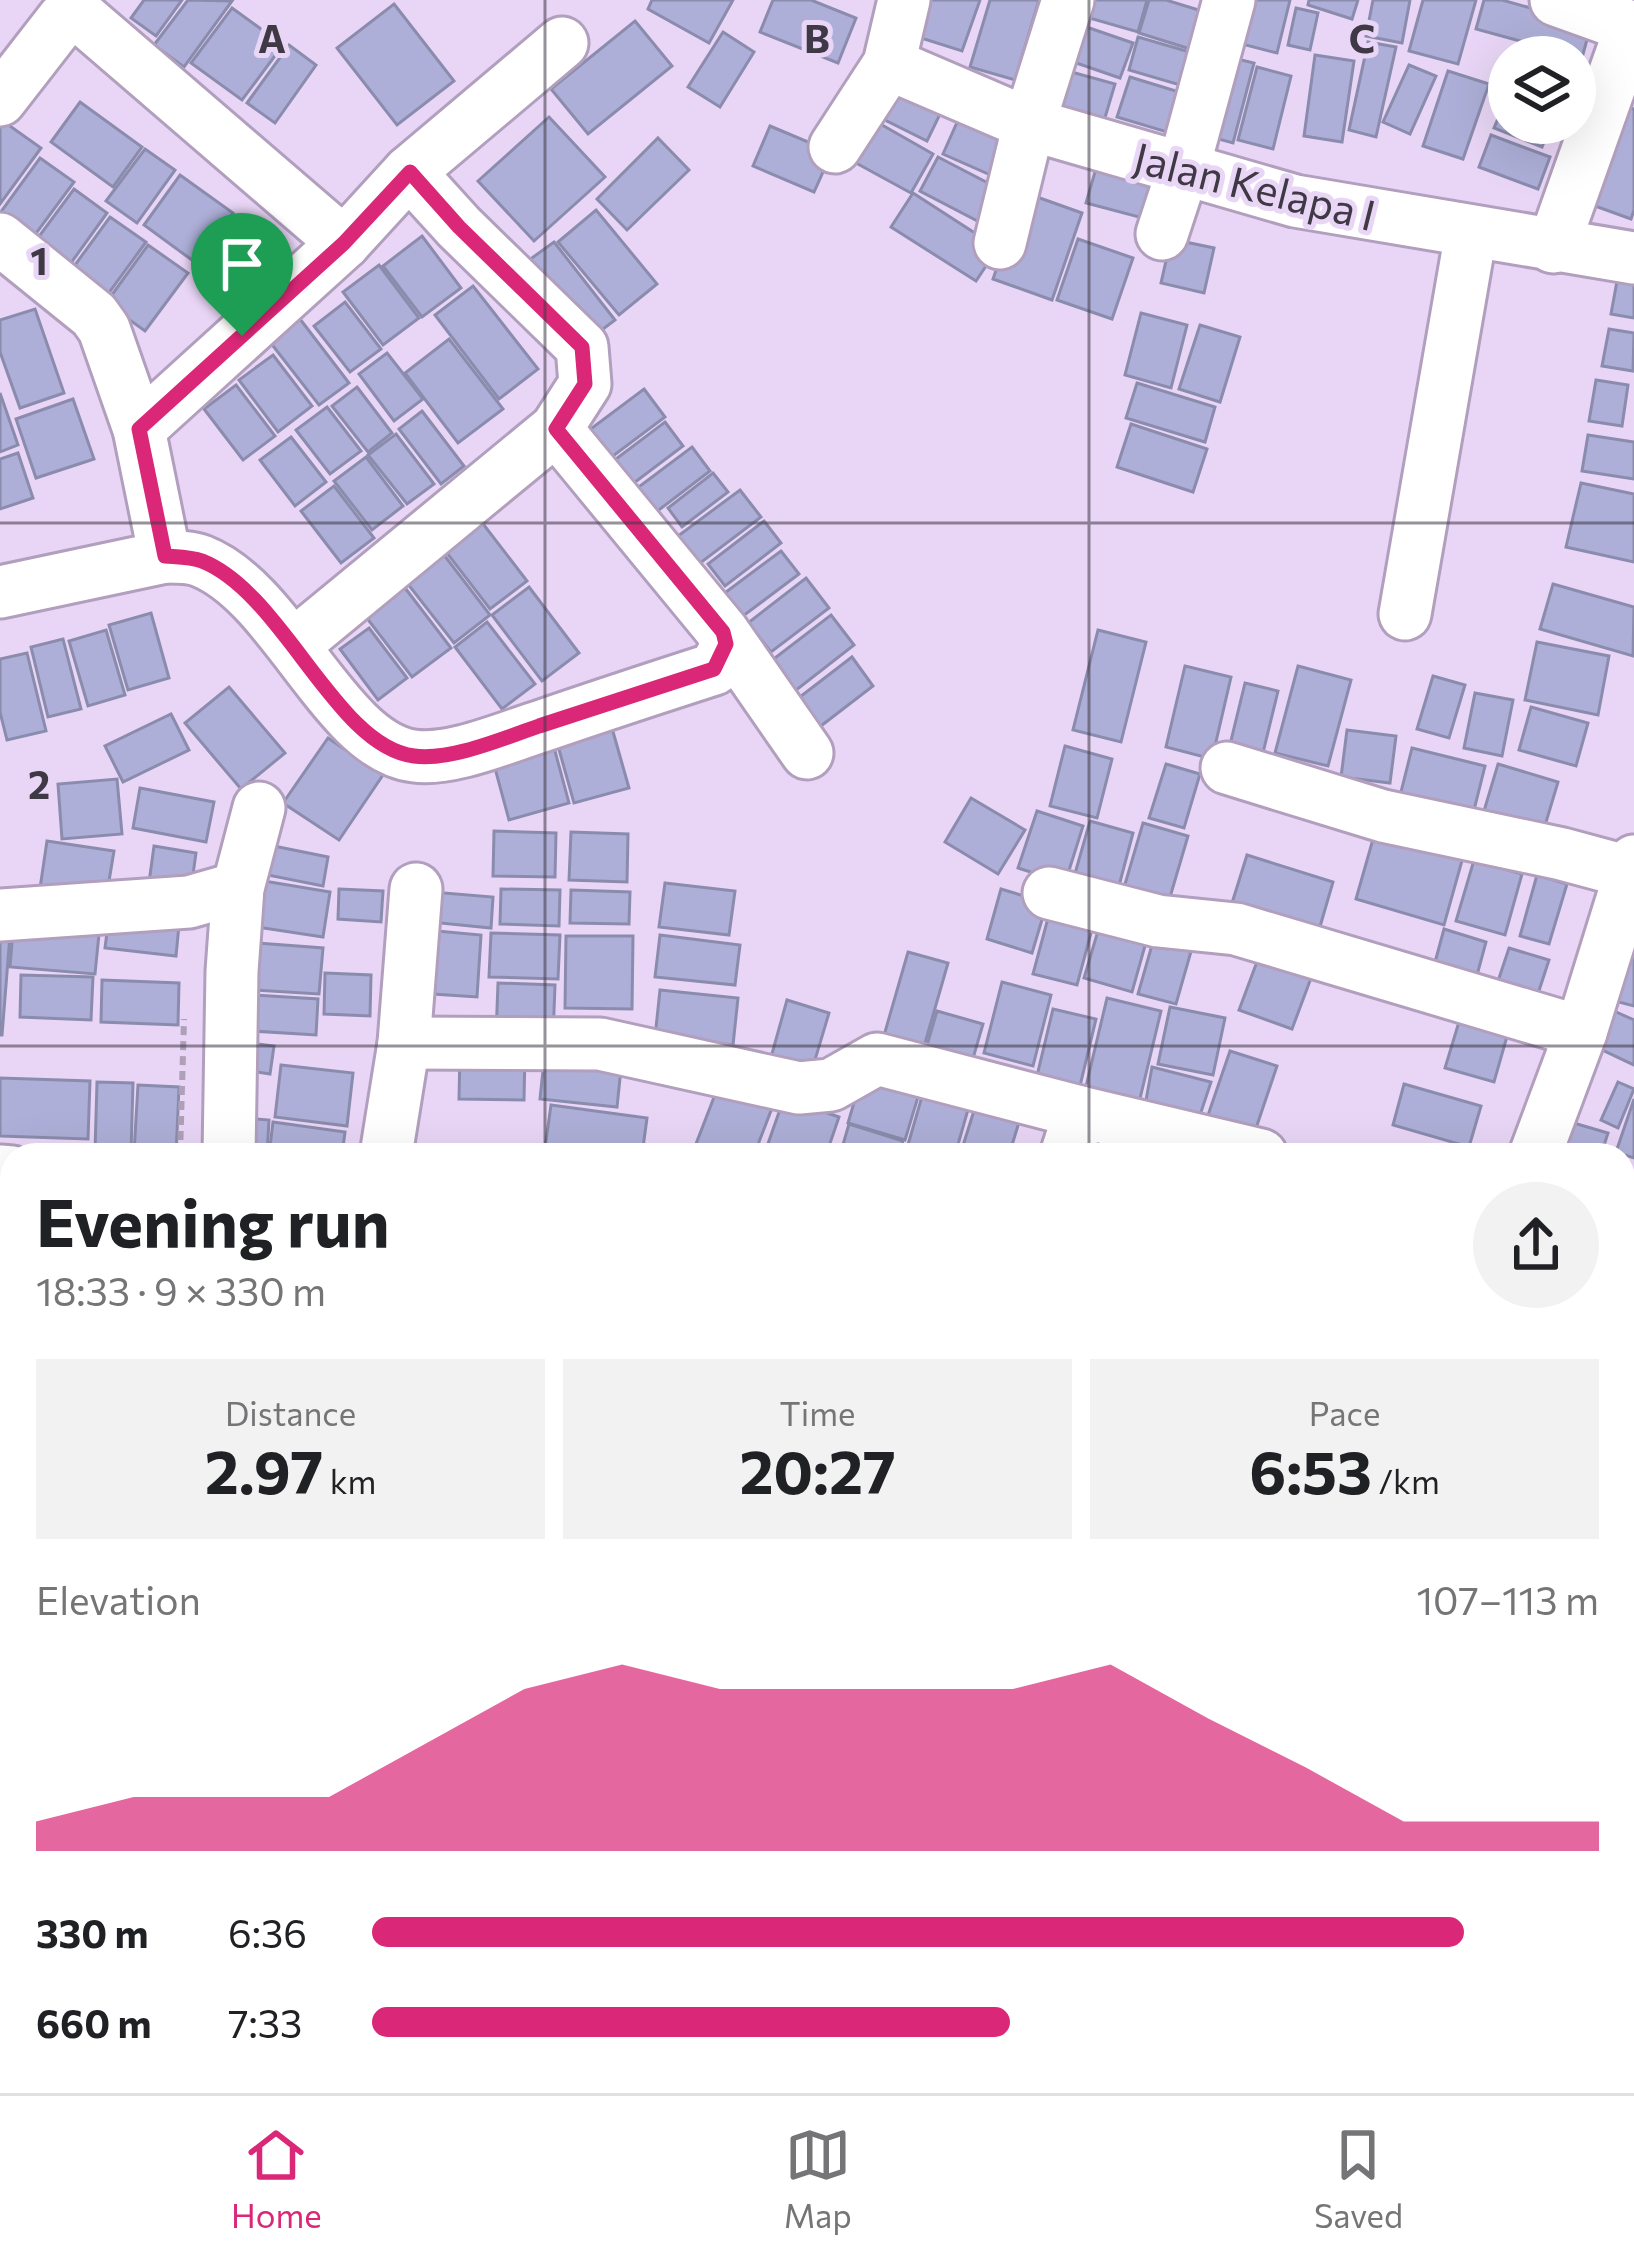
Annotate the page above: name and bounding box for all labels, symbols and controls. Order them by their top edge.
text: A [258,13,286,61]
text: B [804,13,830,61]
text: C [1349,13,1375,61]
map controls [1488,36,1596,144]
button: layers [1488,36,1596,144]
street label: Jalan Kelapa I [1129,130,1381,240]
pin [191,213,293,336]
icon: arrive [209,231,275,297]
text: 1 [30,235,48,283]
text: 2 [28,759,50,807]
text: Evening run [36,1180,390,1261]
button: share [1473,1182,1599,1308]
text: 18:33 · 9 × 330 m [36,1266,326,1314]
text: Distance [225,1392,356,1433]
text: Time [780,1392,855,1433]
text: Pace [1309,1392,1380,1433]
text: 2.97 [205,1433,323,1506]
text: 20:27 [739,1433,896,1506]
text: 6:53 [1249,1433,1372,1506]
text: km [323,1460,376,1501]
text: /km [1372,1460,1440,1501]
text: Elevation [36,1575,201,1623]
text: 107–113 m [1416,1575,1599,1623]
text: 330 m [36,1908,149,1956]
text: 6:36 [228,1908,307,1956]
text: 660 m [36,1998,152,2046]
text: 7:33 [228,1998,302,2046]
tab: Home [231,2122,322,2235]
tab: Map [784,2122,852,2235]
tab: Saved [1314,2122,1403,2235]

